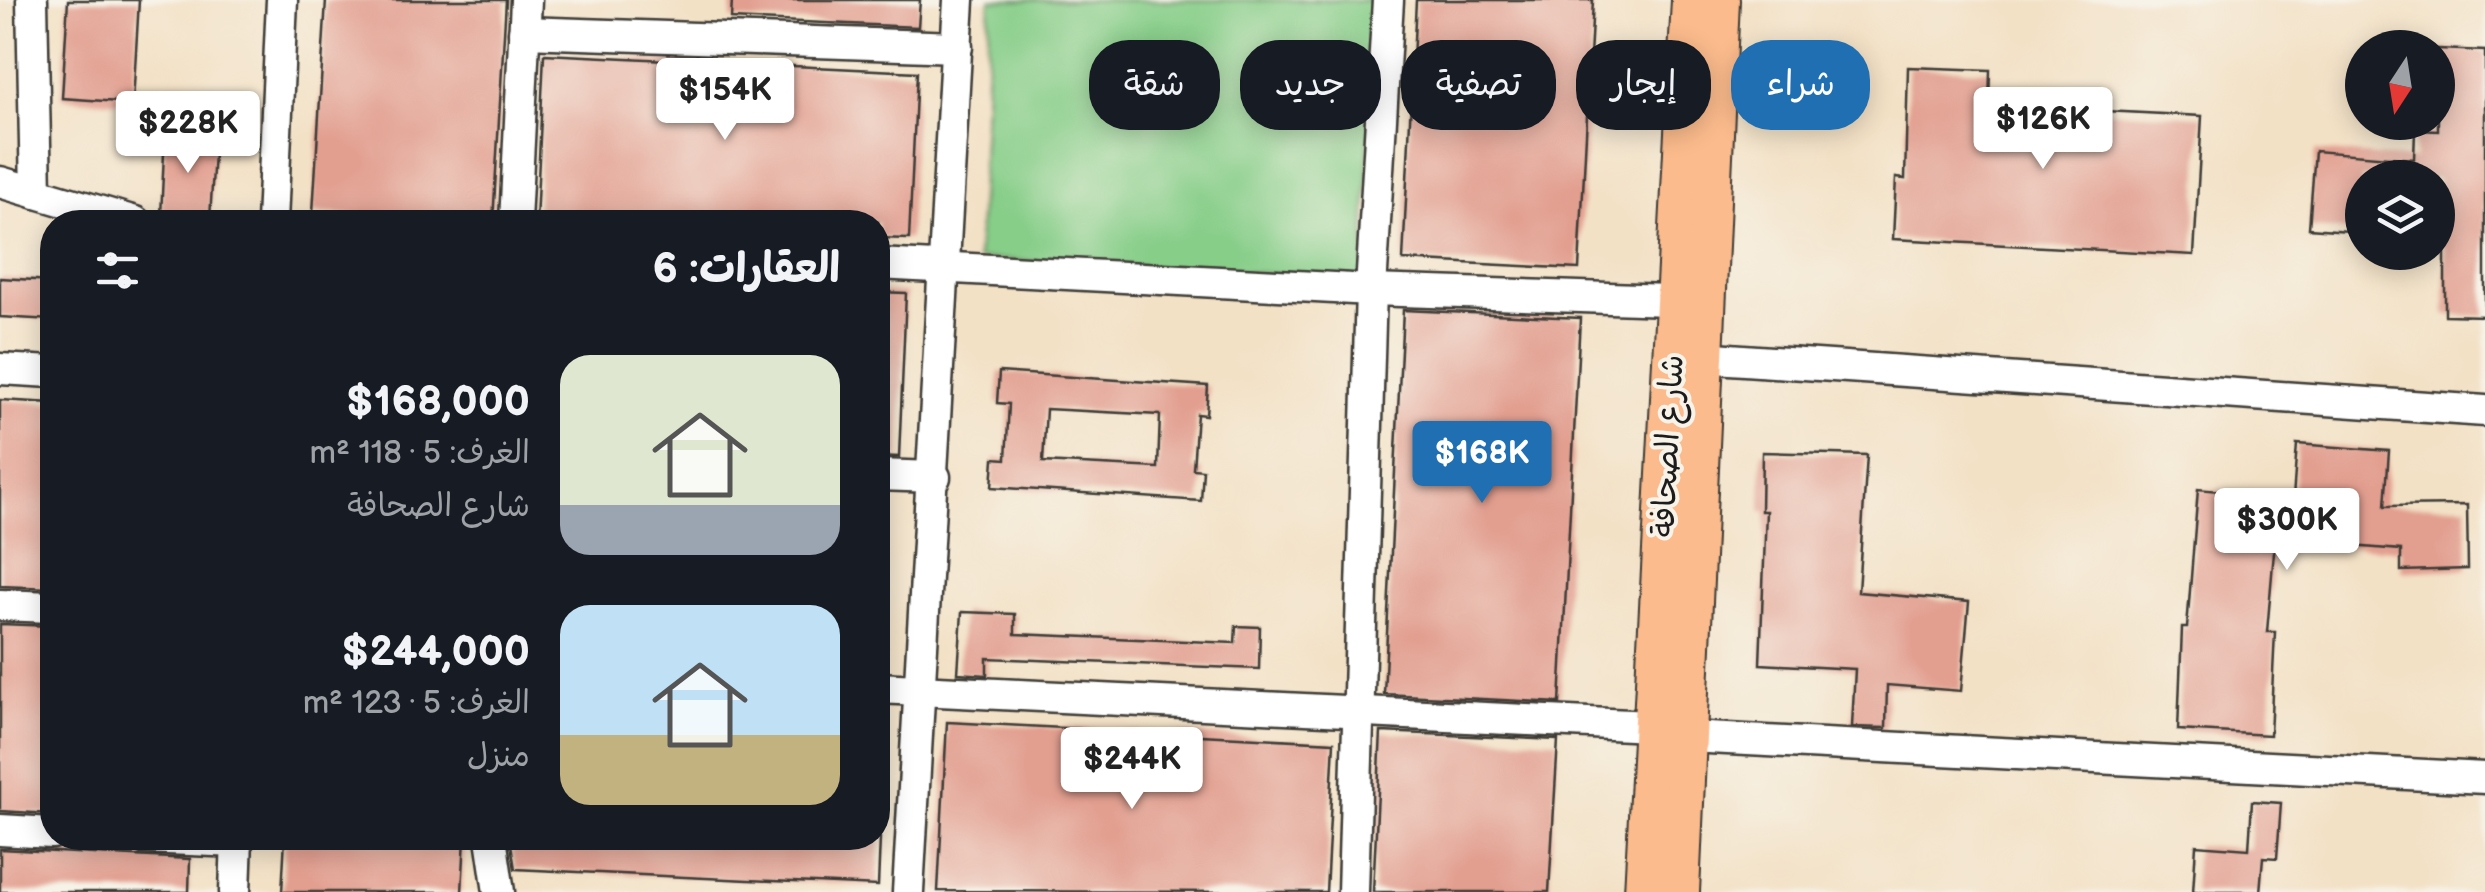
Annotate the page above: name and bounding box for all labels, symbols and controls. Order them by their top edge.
north arrow [2345,30,2455,140]
map controls [2345,30,2455,270]
chip: شقة [1089,40,1220,130]
chip: جديد [1240,40,1381,130]
chip: تصفية [1401,40,1556,130]
chip: إيجار [1576,40,1711,130]
chip: شراء [1731,40,1870,130]
pin: $154K [655,58,795,143]
text: $154K [678,71,772,110]
pin: $126K [1973,87,2113,172]
pin: $228K [118,91,258,176]
text: $126K [1996,100,2090,139]
text: $228K [138,104,238,143]
button: layers [2345,160,2455,270]
icon: filters [90,243,145,298]
text: العقارات: 6 [652,244,840,295]
street label: شارع الصحافة [1644,354,1695,539]
text: $168,000 [346,377,530,428]
icon: home [640,395,760,515]
pin: $168K [1412,421,1552,506]
text: الغرف: 5 · 118 m² [310,434,530,473]
text: $168K [1435,434,1529,473]
text: شارع الصحافة [347,487,530,526]
pin: $300K [2217,488,2357,573]
text: $300K [2236,501,2338,540]
text: $244,000 [342,627,530,678]
icon: home [640,645,760,765]
text: الغرف: 5 · 123 m² [303,684,530,723]
pin: $244K [1062,727,1202,812]
text: منزل [467,737,530,776]
text: $244K [1083,740,1181,779]

